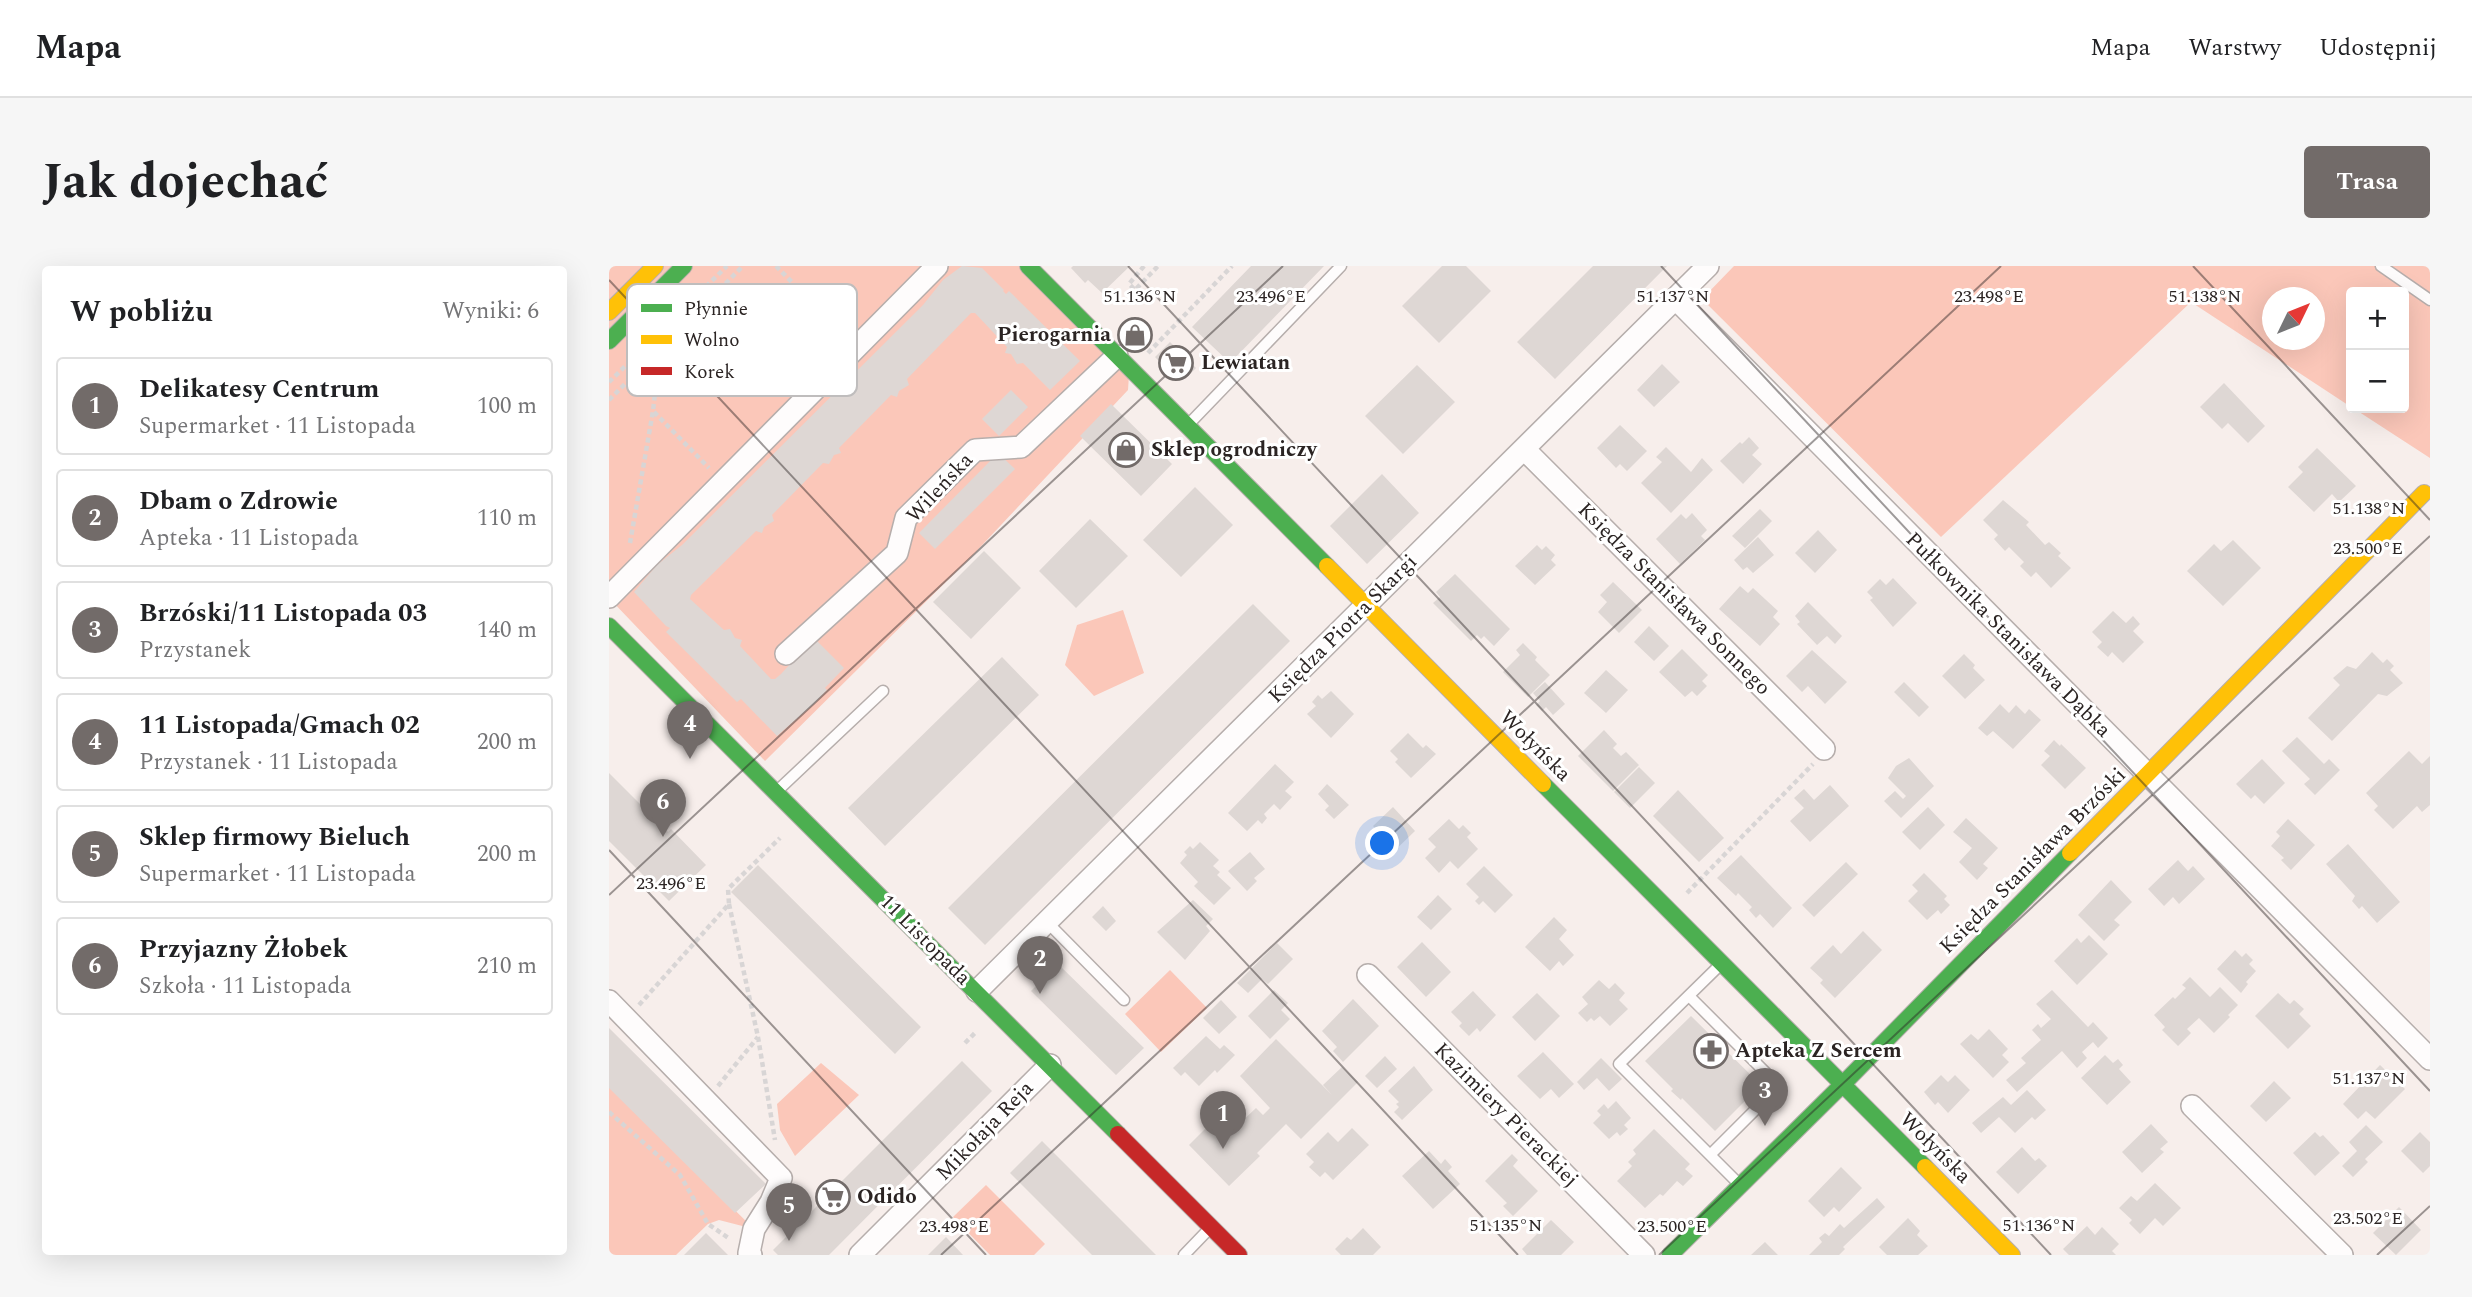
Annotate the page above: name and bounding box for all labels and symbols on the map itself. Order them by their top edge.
text: 51.136°N [1104,283,1176,310]
text: 23.496°E [1236,283,1306,310]
text: 51.137°N [1637,283,1709,310]
text: 23.498°E [1954,283,2024,310]
text: 51.138°N [2169,283,2241,310]
legend [627,284,857,396]
north arrow [2262,287,2325,350]
text: Płynnie [684,295,748,324]
shop icon: Pierogarnia [1116,316,1154,354]
place label: Pierogarnia [997,319,1111,351]
text: Wolno [684,326,739,355]
supermarket icon: Lewiatan [1157,344,1195,382]
place label: Lewiatan [1201,347,1290,379]
text: Korek [684,358,735,387]
shop icon: Sklep ogrodniczy [1107,431,1145,469]
place label: Sklep ogrodniczy [1151,434,1318,466]
street label: Wileńska [899,445,982,530]
street label: Księdza Stanisława Sonnego [1570,495,1778,703]
text: 51.138°N [2333,495,2405,522]
street label: Pułkownika Stanisława Dąbka [1898,525,2119,746]
text: 23.500°E [2333,535,2403,562]
street label: Księdza Piotra Skargi [1261,547,1425,711]
pin: 4 [667,701,713,759]
street label: Wołyńska [1492,703,1579,790]
street label: Księdza Stanisława Brzóski [1932,760,2134,962]
pin: 6 [640,779,686,837]
your location [1365,826,1399,860]
text: 23.496°E [636,870,706,897]
street label: 11 Listopada [872,887,979,994]
pin: 2 [1017,936,1063,994]
pharmacy icon: Apteka Z Sercem [1692,1032,1730,1070]
street label: Kazimiery Pierackiej [1426,1035,1586,1195]
place label: Apteka Z Sercem [1735,1035,1902,1067]
text: 51.137°N [2333,1065,2405,1092]
pin: 3 [1742,1068,1788,1126]
street label: Mikołaja Reja [929,1073,1042,1188]
pin: 1 [1200,1091,1246,1149]
street label: Wołyńska [1892,1105,1979,1192]
supermarket icon: Odido [814,1178,852,1216]
place label: Odido [857,1181,917,1213]
pin: 5 [766,1183,812,1241]
text: 23.502°E [2333,1205,2403,1232]
text: 51.135°N [1470,1212,1542,1239]
text: 51.136°N [2003,1212,2075,1239]
text: 23.498°E [919,1213,989,1240]
text: 23.500°E [1637,1213,1707,1240]

